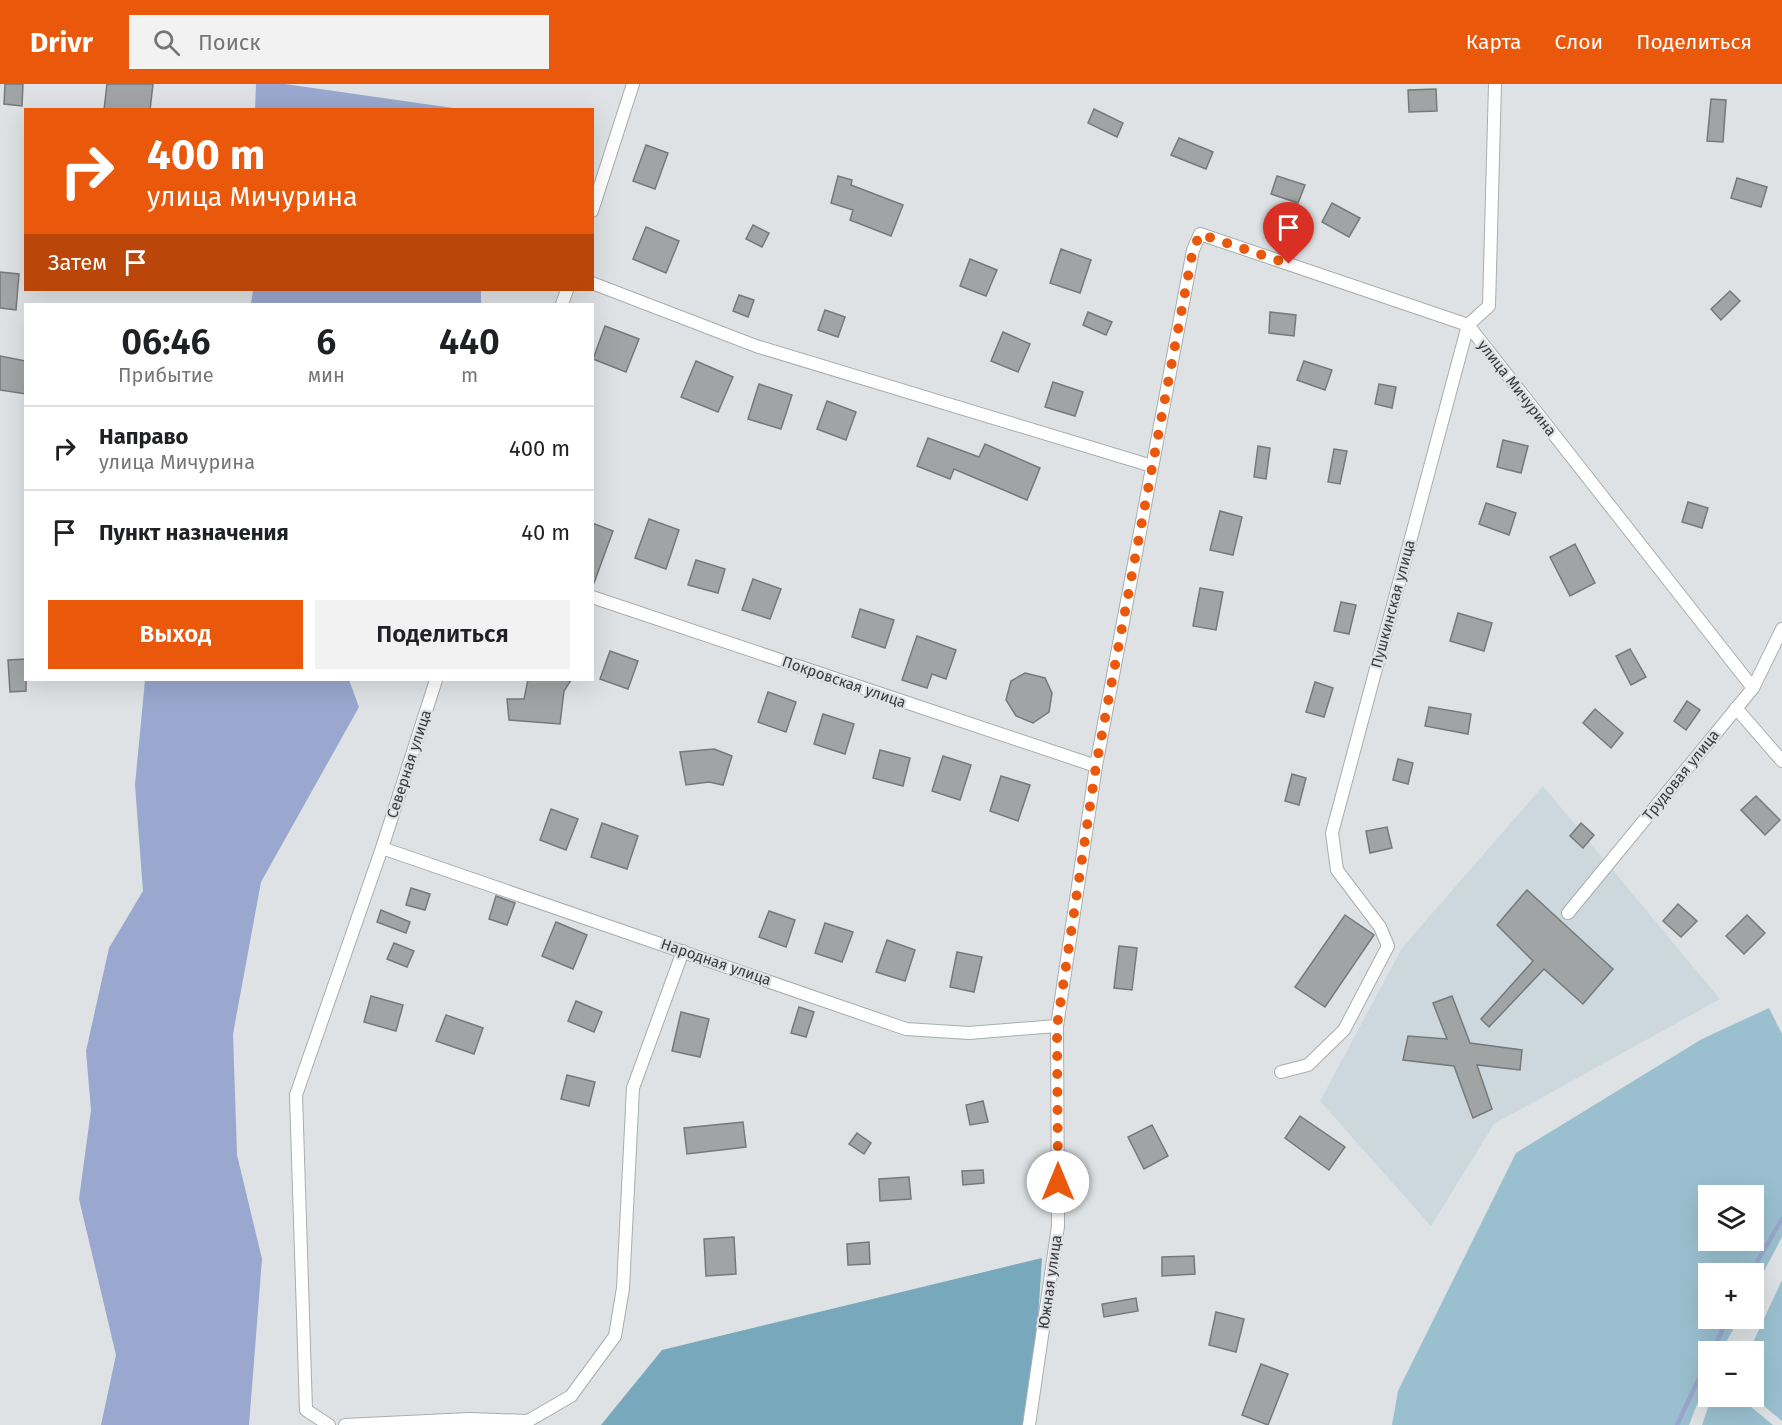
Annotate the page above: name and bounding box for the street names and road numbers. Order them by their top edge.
street label: улица Мичурина [1474,336,1560,440]
street label: Пушкинская улица [1367,538,1419,670]
street label: Покровская улица [780,652,908,712]
street label: Северная улица [383,708,435,820]
street label: Трудовая улица [1639,726,1723,824]
street label: Народная улица [659,935,773,989]
street label: Южная улица [1034,1234,1066,1330]

